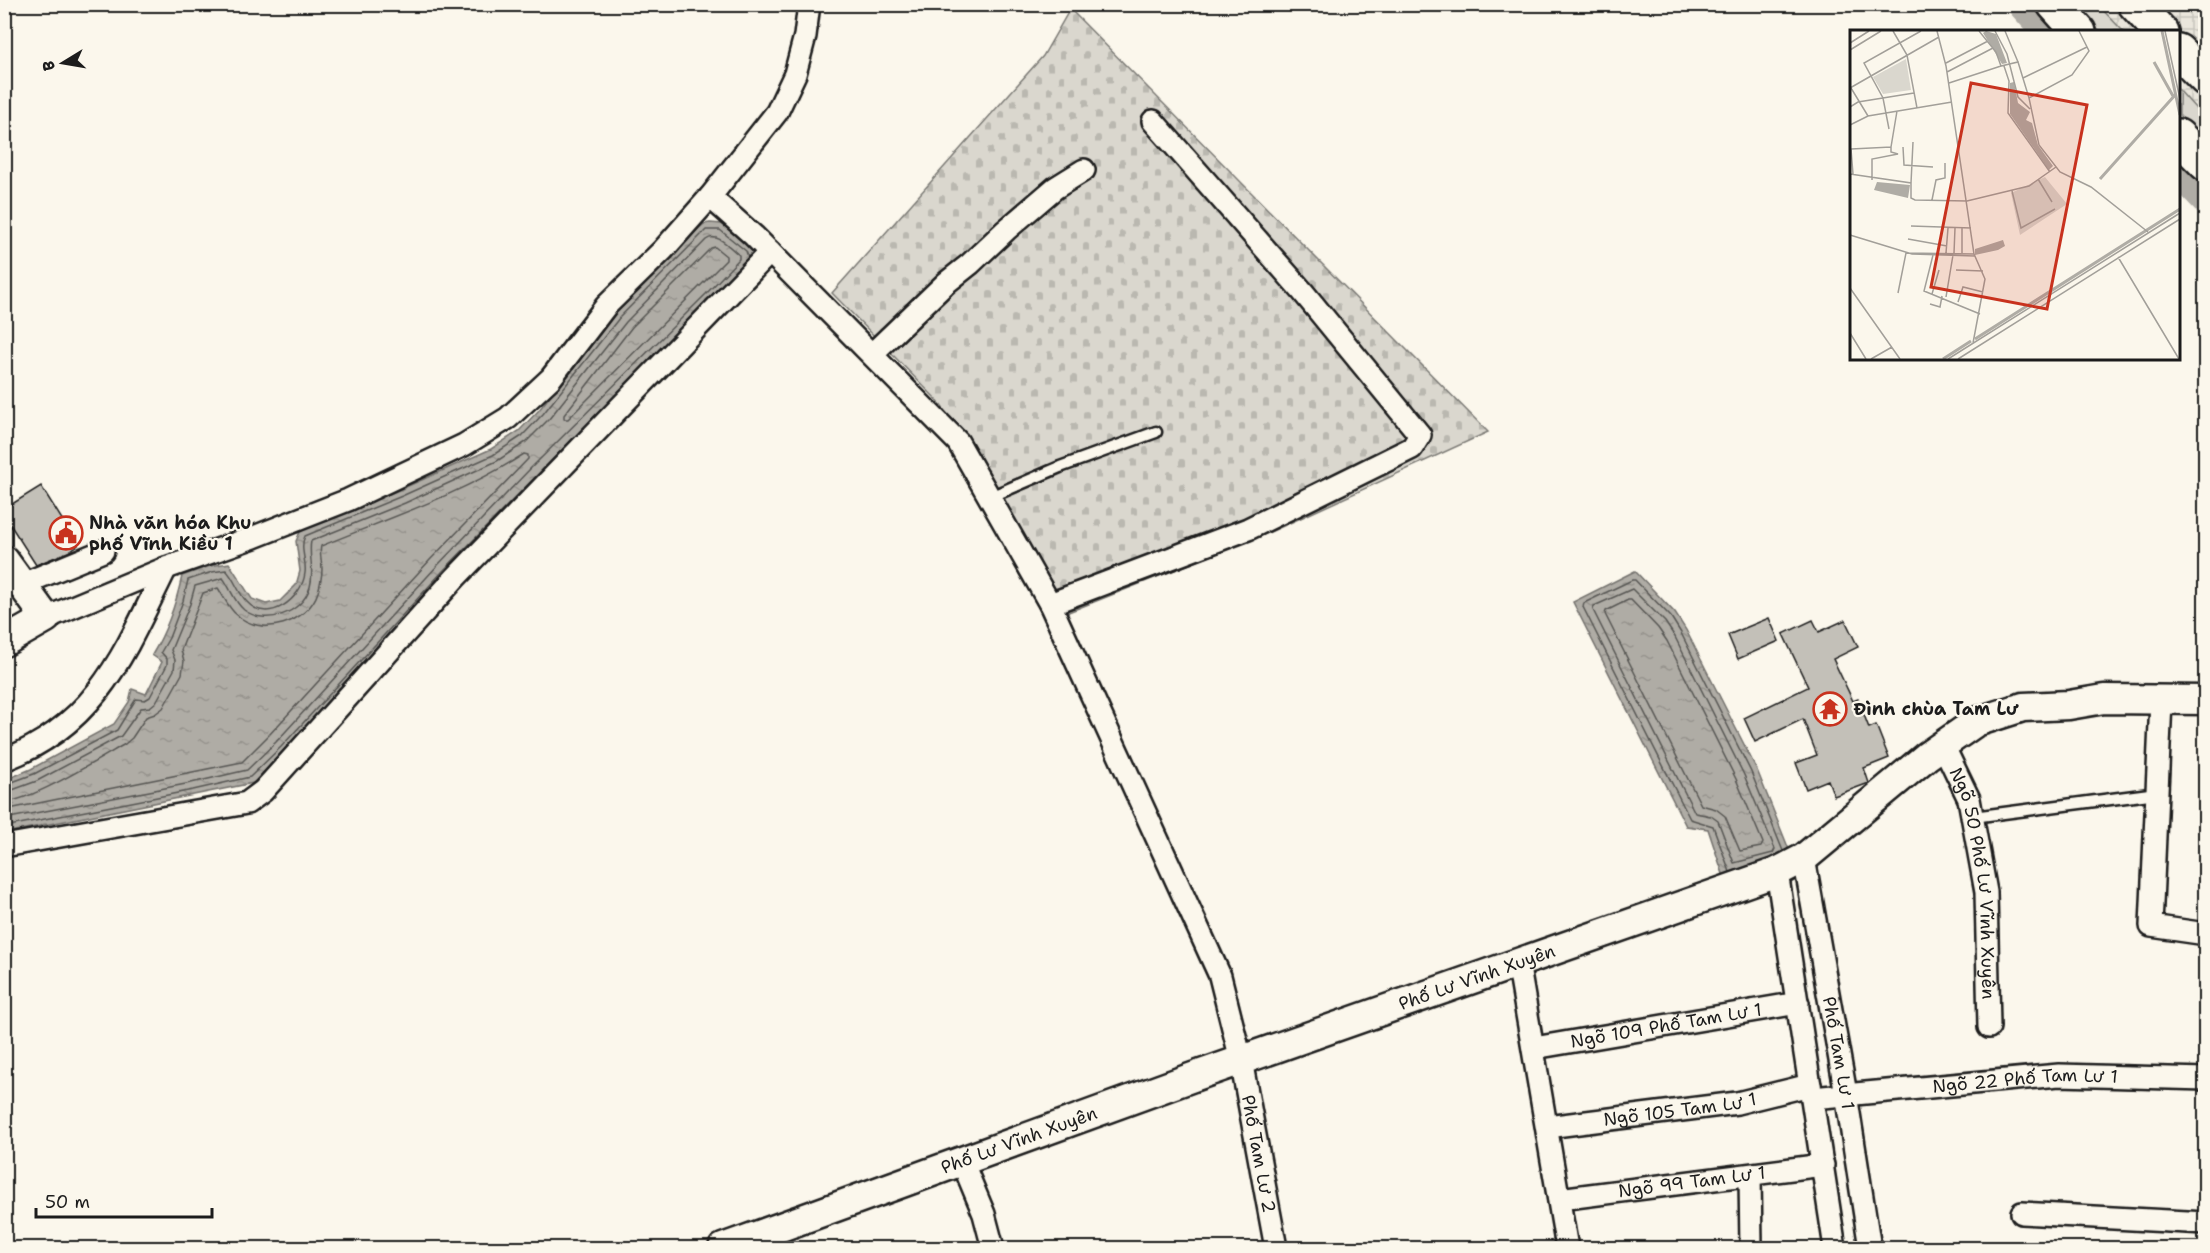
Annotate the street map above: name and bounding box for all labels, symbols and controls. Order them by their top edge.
inset map [1850,30,2180,360]
north arrow [33,33,93,93]
text: B [38,59,60,73]
place label: Nhà văn hóa Khu phố Vĩnh Kiều 1 [89,511,251,556]
public building icon: Nhà văn hóa Khu phố Vĩnh Kiều 1 [48,515,84,551]
temple icon: Đình chùa Tam Lư [1812,691,1848,727]
place label: Đình chùa Tam Lư [1853,697,2019,721]
street label: Ngõ 50 Phố Lư Vĩnh Xuyên [1944,763,2000,1000]
street label: Phố Lư Vĩnh Xuyên [1395,939,1558,1016]
street label: Phố Tam Lư 1 [1817,995,1860,1111]
street label: Ngõ 109 Phố Tam Lư 1 [1569,997,1764,1054]
street label: Ngõ 22 Phố Tam Lư 1 [1931,1063,2118,1099]
street label: Ngõ 105 Tam Lư 1 [1602,1087,1759,1132]
street label: Phố Tam Lư 2 [1236,1093,1281,1215]
street label: Phố Lư Vĩnh Xuyên [938,1101,1100,1180]
street label: Ngõ 99 Tam Lư 1 [1617,1161,1767,1203]
scale bar [36,1181,212,1219]
text: 50 m [45,1190,90,1214]

